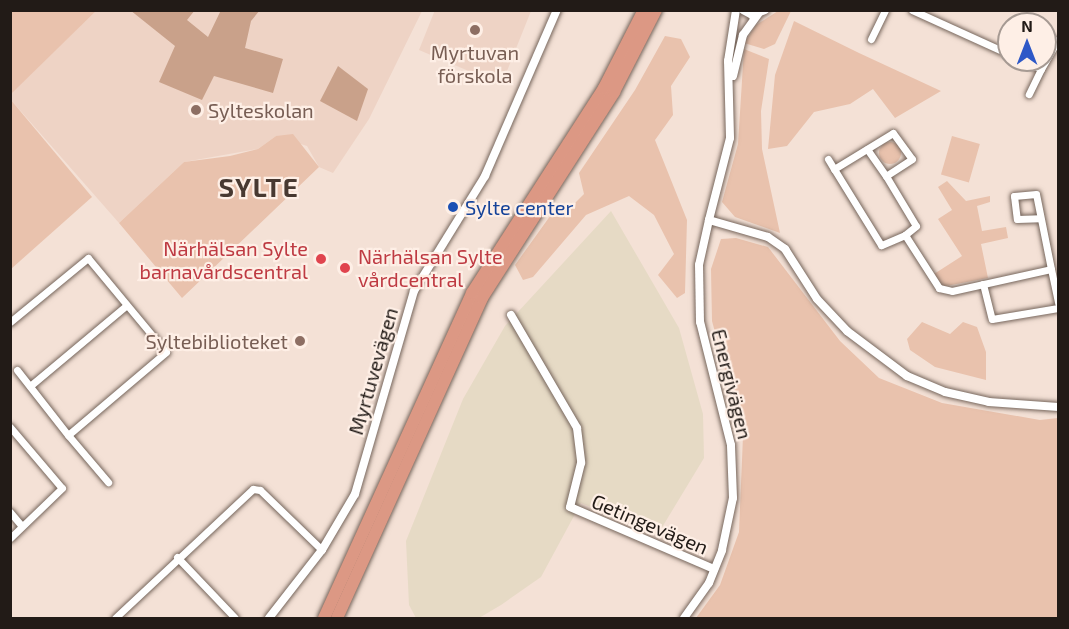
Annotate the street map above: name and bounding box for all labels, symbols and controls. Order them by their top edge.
north arrow [997,12,1057,72]
text: N [1021,16,1033,35]
marker: Myrtuvan förskola [468,23,482,37]
place label: Myrtuvan förskola [431,40,519,87]
place label: Sylteskolan [208,98,314,122]
marker: Sylteskolan [189,103,203,117]
district label: SYLTE [219,171,299,203]
place label: Sylte center [465,195,574,219]
marker: Sylte center [446,200,460,214]
place label: Närhälsan Sylte barnavårdscentral [140,236,308,283]
place label: Närhälsan Sylte vårdcentral [358,244,503,291]
marker: Närhälsan Sylte barnavårdscentral [312,250,330,268]
marker: Närhälsan Sylte vårdcentral [336,259,354,277]
street label: Myrtuvevägen [343,305,403,437]
street label: Energivägen [707,326,757,442]
place label: Syltebiblioteket [146,329,288,353]
marker: Syltebiblioteket [293,334,307,348]
street label: Getingevägen [588,489,712,559]

